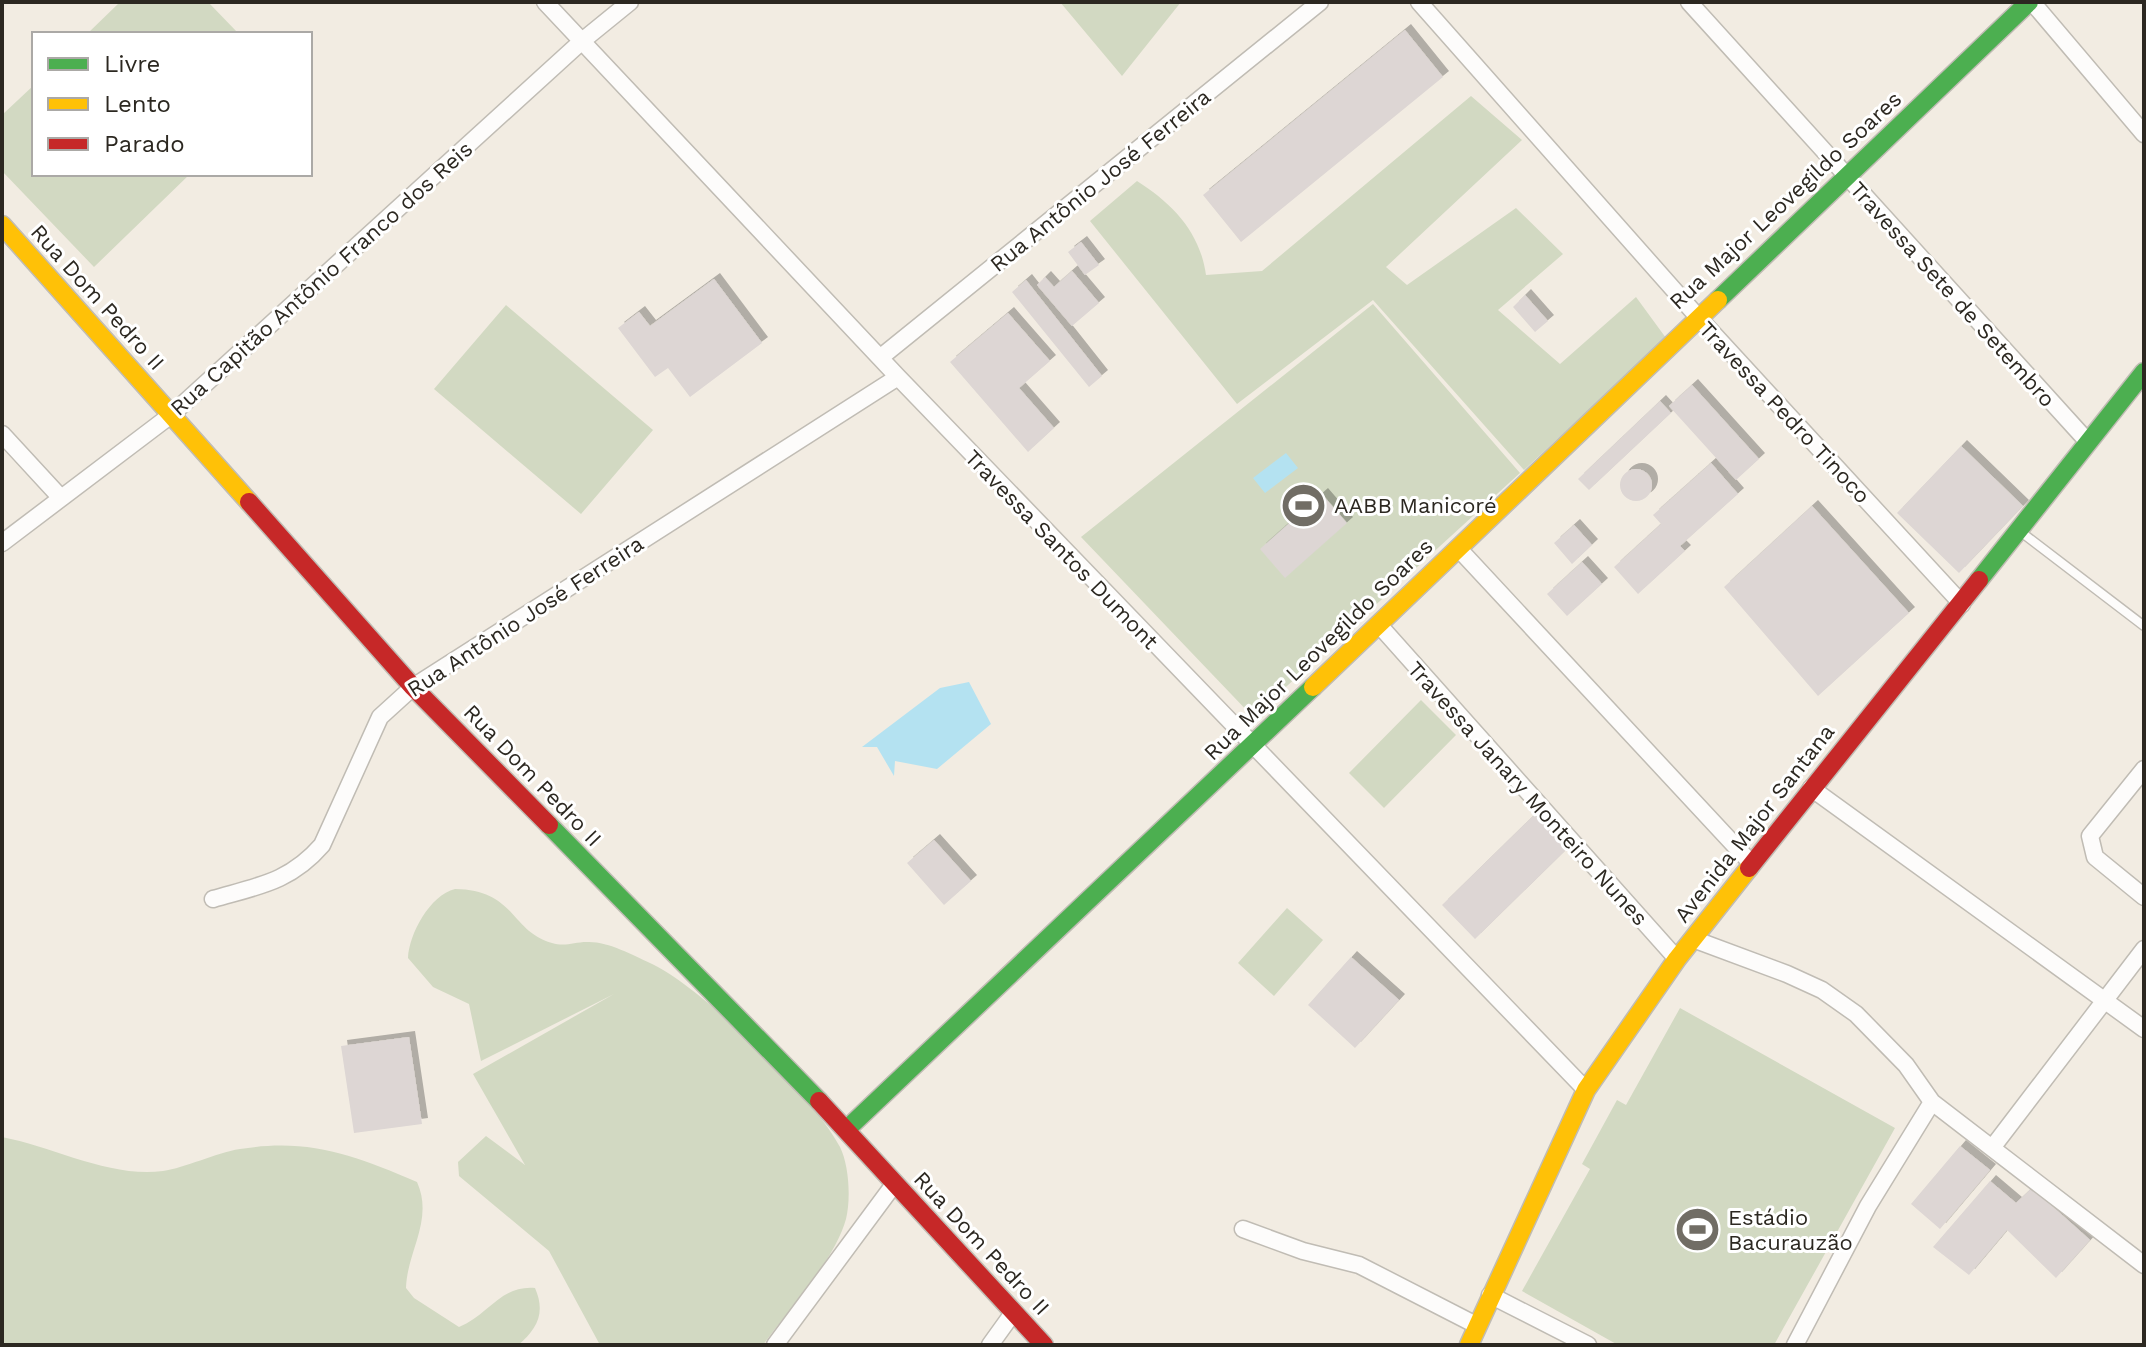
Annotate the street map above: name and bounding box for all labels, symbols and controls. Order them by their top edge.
legend [32,32,312,176]
text: Livre [104,50,160,78]
street label: Rua Antônio José Ferreira [985,84,1215,277]
street label: Rua Major Leovegildo Soares [1664,86,1906,314]
text: Lento [104,90,171,118]
text: Parado [104,130,185,158]
street label: Rua Capitão Antônio Franco dos Reis [165,136,477,421]
street label: Travessa Sete de Setembro [1845,177,2060,412]
street label: Rua Dom Pedro II [26,219,169,375]
street label: Travessa Pedro Tinoco [1694,316,1875,508]
street label: Travessa Santos Dumont [960,445,1163,654]
sports icon: AABB Manicoré [1279,481,1327,529]
place label: AABB Manicoré [1334,493,1497,518]
street label: Rua Antônio José Ferreira [403,531,648,702]
street label: Rua Major Leovegildo Soares [1199,533,1438,765]
street label: Travessa Janary Monteiro Nunes [1402,656,1653,930]
street label: Rua Dom Pedro II [459,699,607,851]
street label: Avenida Major Santana [1669,719,1839,927]
street label: Rua Dom Pedro II [909,1166,1055,1320]
place label: Estádio Bacurauzão [1728,1205,1853,1255]
sports icon: Estádio Bacurauzão [1673,1206,1721,1254]

